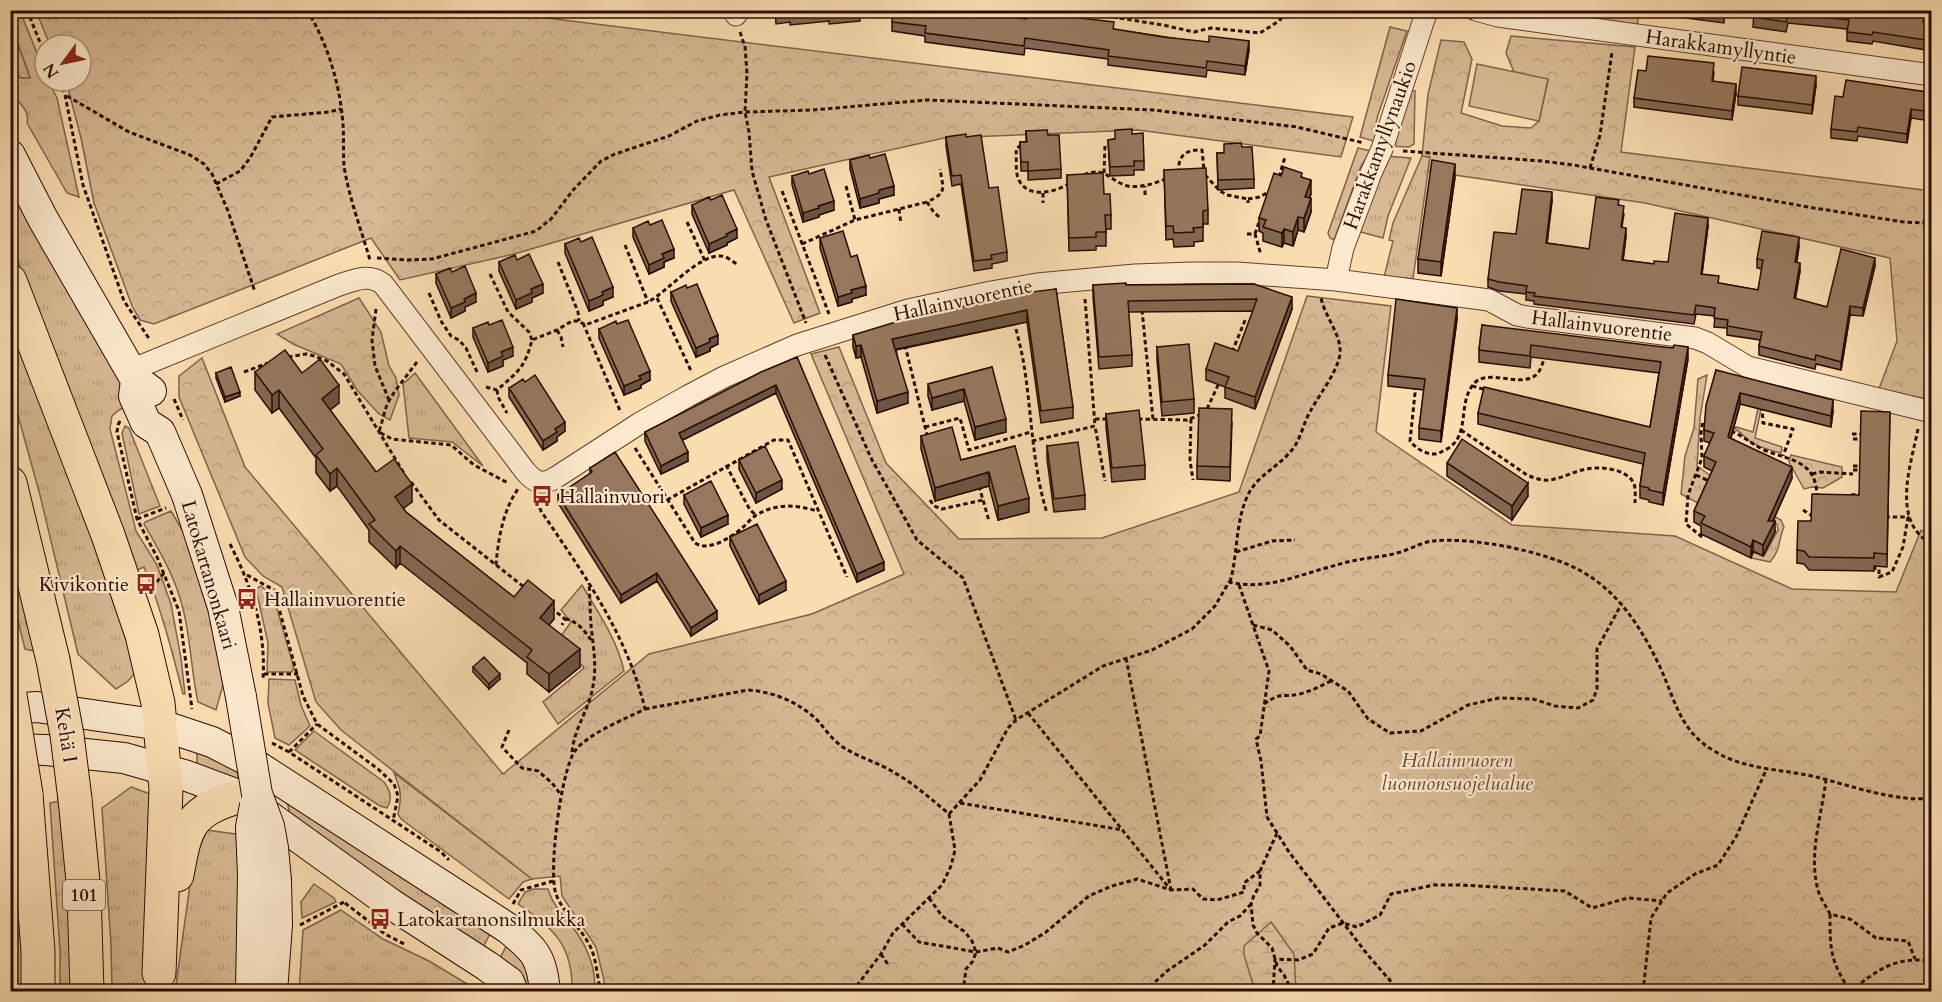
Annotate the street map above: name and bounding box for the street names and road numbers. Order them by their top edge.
street label: Harakkamyllyntie [1644,23,1798,71]
street label: Harakkamyllynaukio [1337,57,1423,233]
street label: Hallainvuorentie [891,272,1035,328]
street label: Hallainvuorentie [1530,304,1674,348]
street label: Latokartanonkaari [175,497,243,653]
street label: Kehä I [48,705,84,765]
road number: 101 [63,880,105,910]

